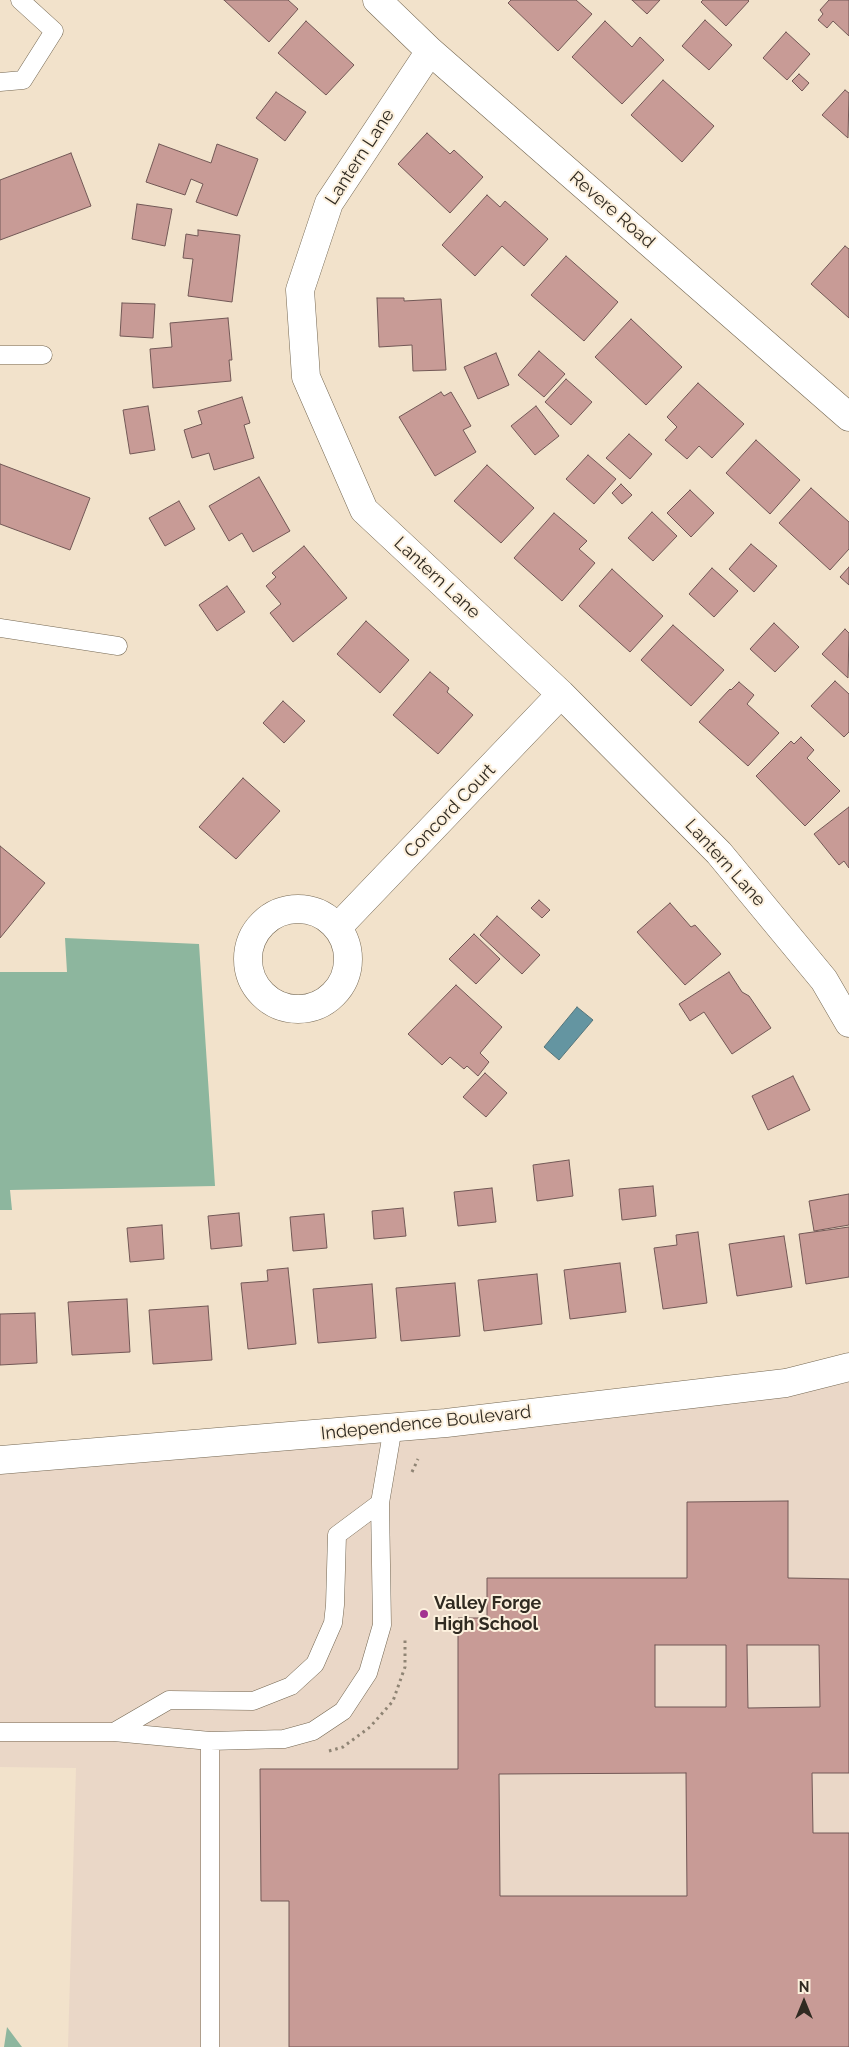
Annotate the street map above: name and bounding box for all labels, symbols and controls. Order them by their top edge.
street label: Lantern Lane [321,105,399,209]
street label: Revere Road [565,167,659,253]
street label: Lantern Lane [389,533,485,623]
street label: Concord Court [400,760,500,862]
street label: Lantern Lane [680,815,770,911]
street label: Independence Boulevard [320,1401,532,1445]
place label: Valley Forge High School [434,1593,541,1636]
marker: Valley Forge High School [418,1608,430,1620]
north arrow [779,1977,829,2027]
text: N [799,1979,809,1995]

